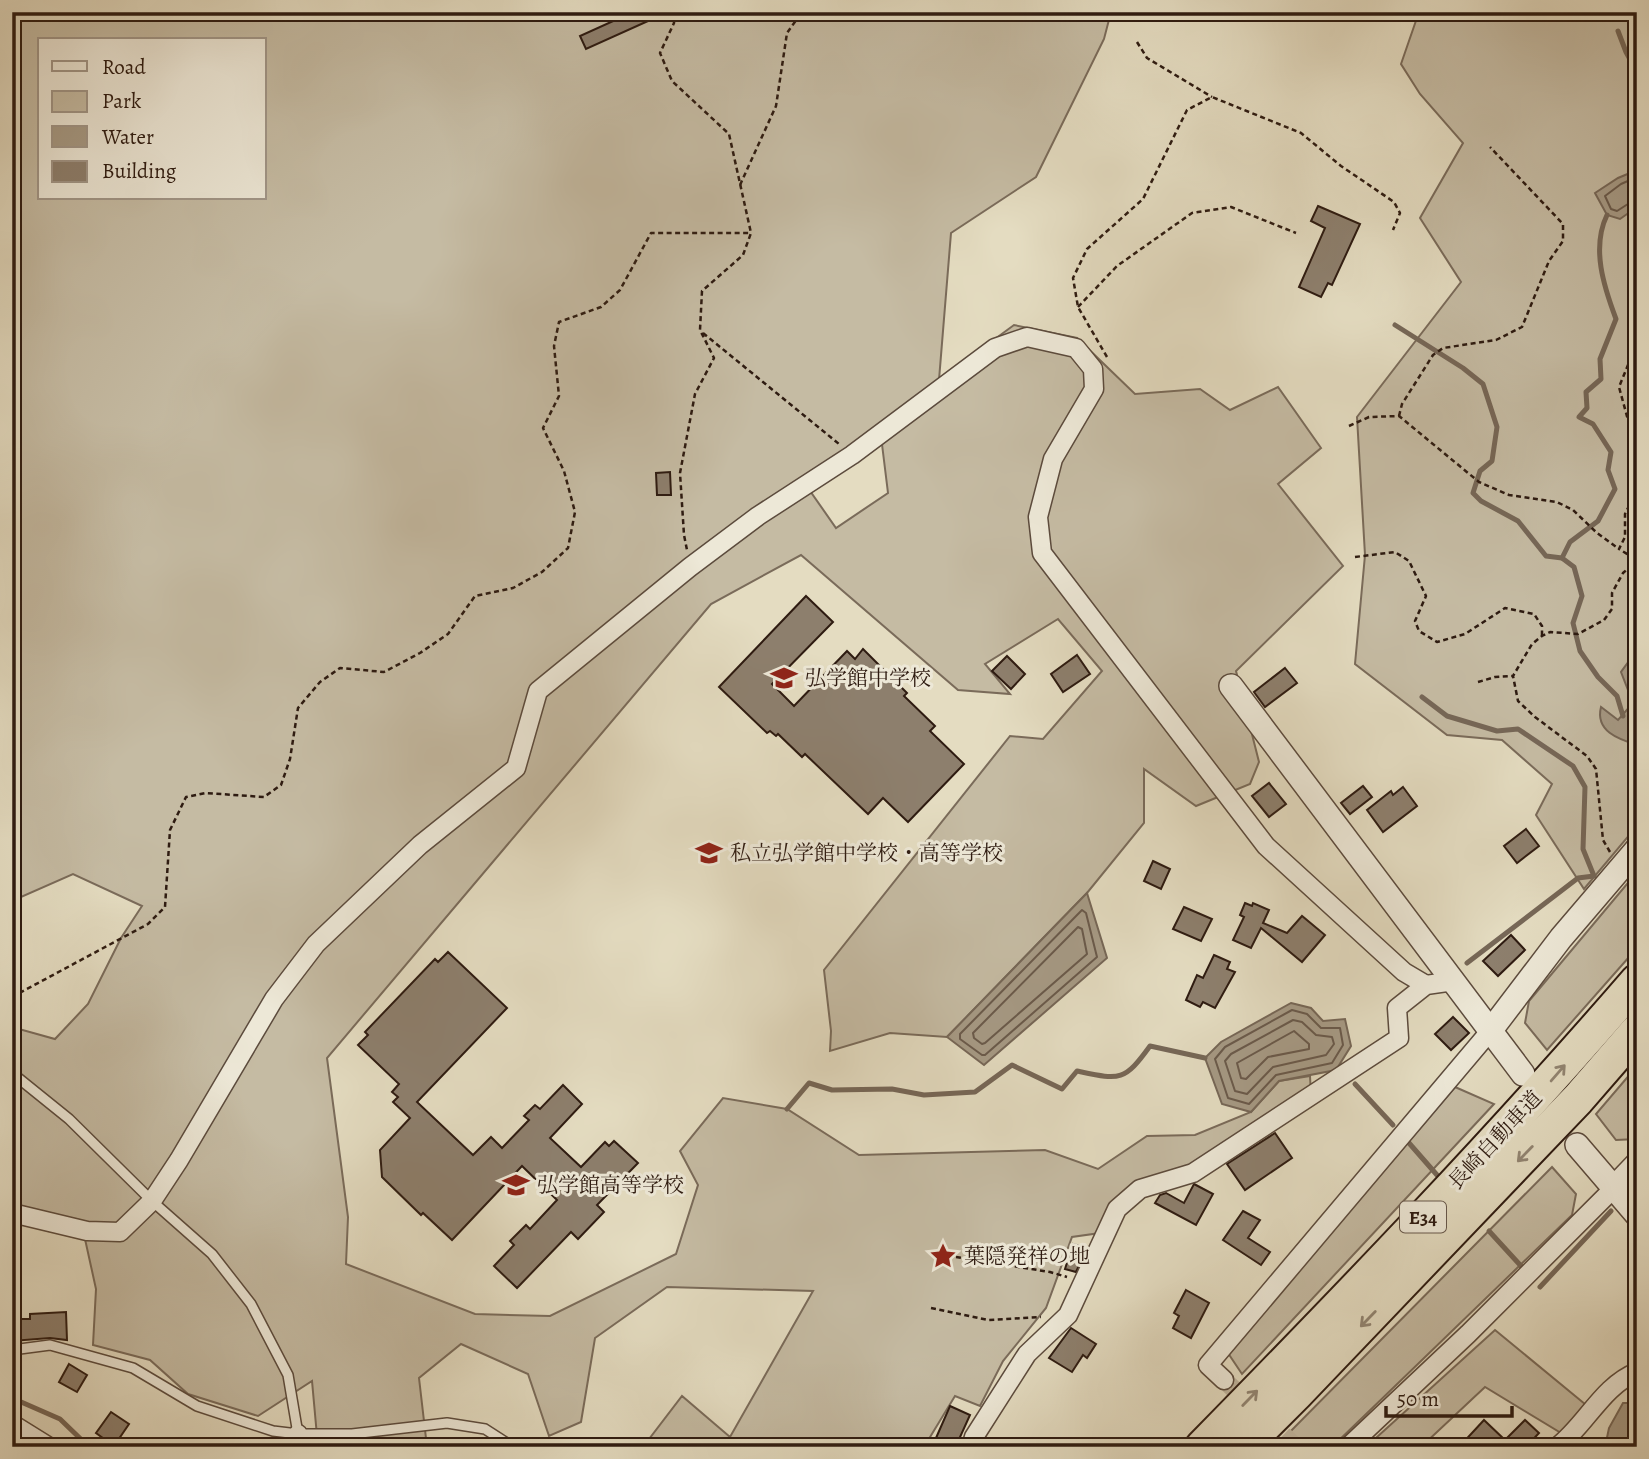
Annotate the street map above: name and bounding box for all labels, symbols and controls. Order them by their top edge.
legend [38,38,266,200]
text: Road [102,53,146,81]
text: Park [102,87,142,115]
text: Water [101,123,154,151]
text: Building [102,157,177,185]
school or university icon: 弘学館中学校 [769,663,799,693]
place label: 弘学館中学校 [805,664,931,692]
school or university icon: 私立弘学館中学校・高等学校 [694,838,724,868]
place label: 私立弘学館中学校・高等学校 [730,839,1003,867]
one-way arrow [1550,1064,1566,1082]
street label: 長崎自動車道 [1442,1084,1548,1196]
one-way arrow [1517,1146,1534,1163]
school or university icon: 弘学館高等学校 [501,1170,531,1200]
place label: 弘学館高等学校 [537,1171,684,1199]
road number: E34 [1400,1202,1446,1232]
place icon: 葉隠発祥の地 [928,1241,958,1271]
place label: 葉隠発祥の地 [964,1242,1090,1270]
one-way arrow [1360,1310,1377,1327]
scale bar [1386,1375,1512,1419]
text: 50 m [1397,1385,1439,1413]
one-way arrow [1241,1390,1258,1407]

